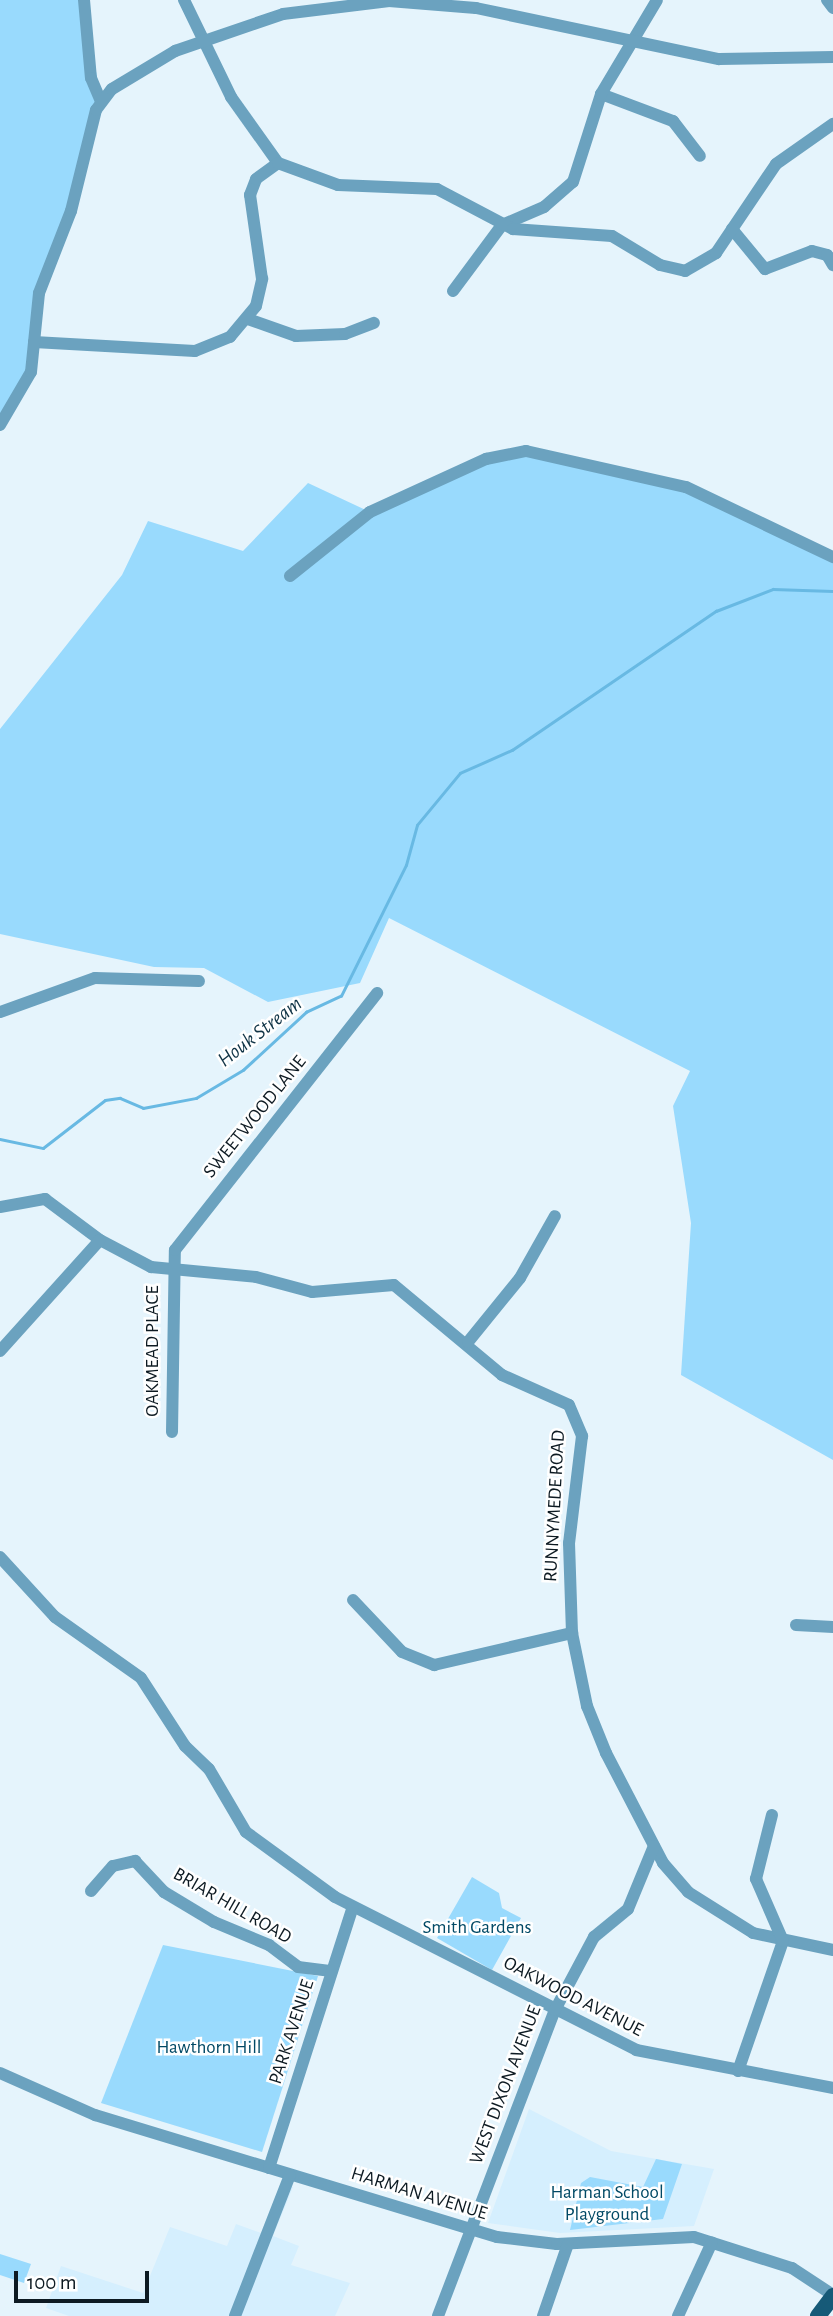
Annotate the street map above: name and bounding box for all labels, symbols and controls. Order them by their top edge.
water label: Houk Stream [213,991,307,1073]
street label: SWEETWOOD LANE [199,1051,311,1183]
street label: OAKMEAD PLACE [142,1285,164,1417]
street label: RUNNYMEDE ROAD [540,1429,570,1583]
street label: BRIAR HILL ROAD [169,1863,295,1949]
park label: Smith Gardens [422,1917,532,1939]
street label: OAKWOOD AVENUE [499,1952,647,2042]
street label: PARK AVENUE [264,1977,320,2087]
street label: WEST DIXON AVENUE [465,2002,547,2168]
park label: Hawthorn Hill [156,2037,262,2059]
street label: HARMAN AVENUE [348,2162,490,2226]
park label: Harman School Playground [550,2182,664,2226]
scale bar [18,2256,152,2300]
text: 100 m [27,2272,77,2293]

